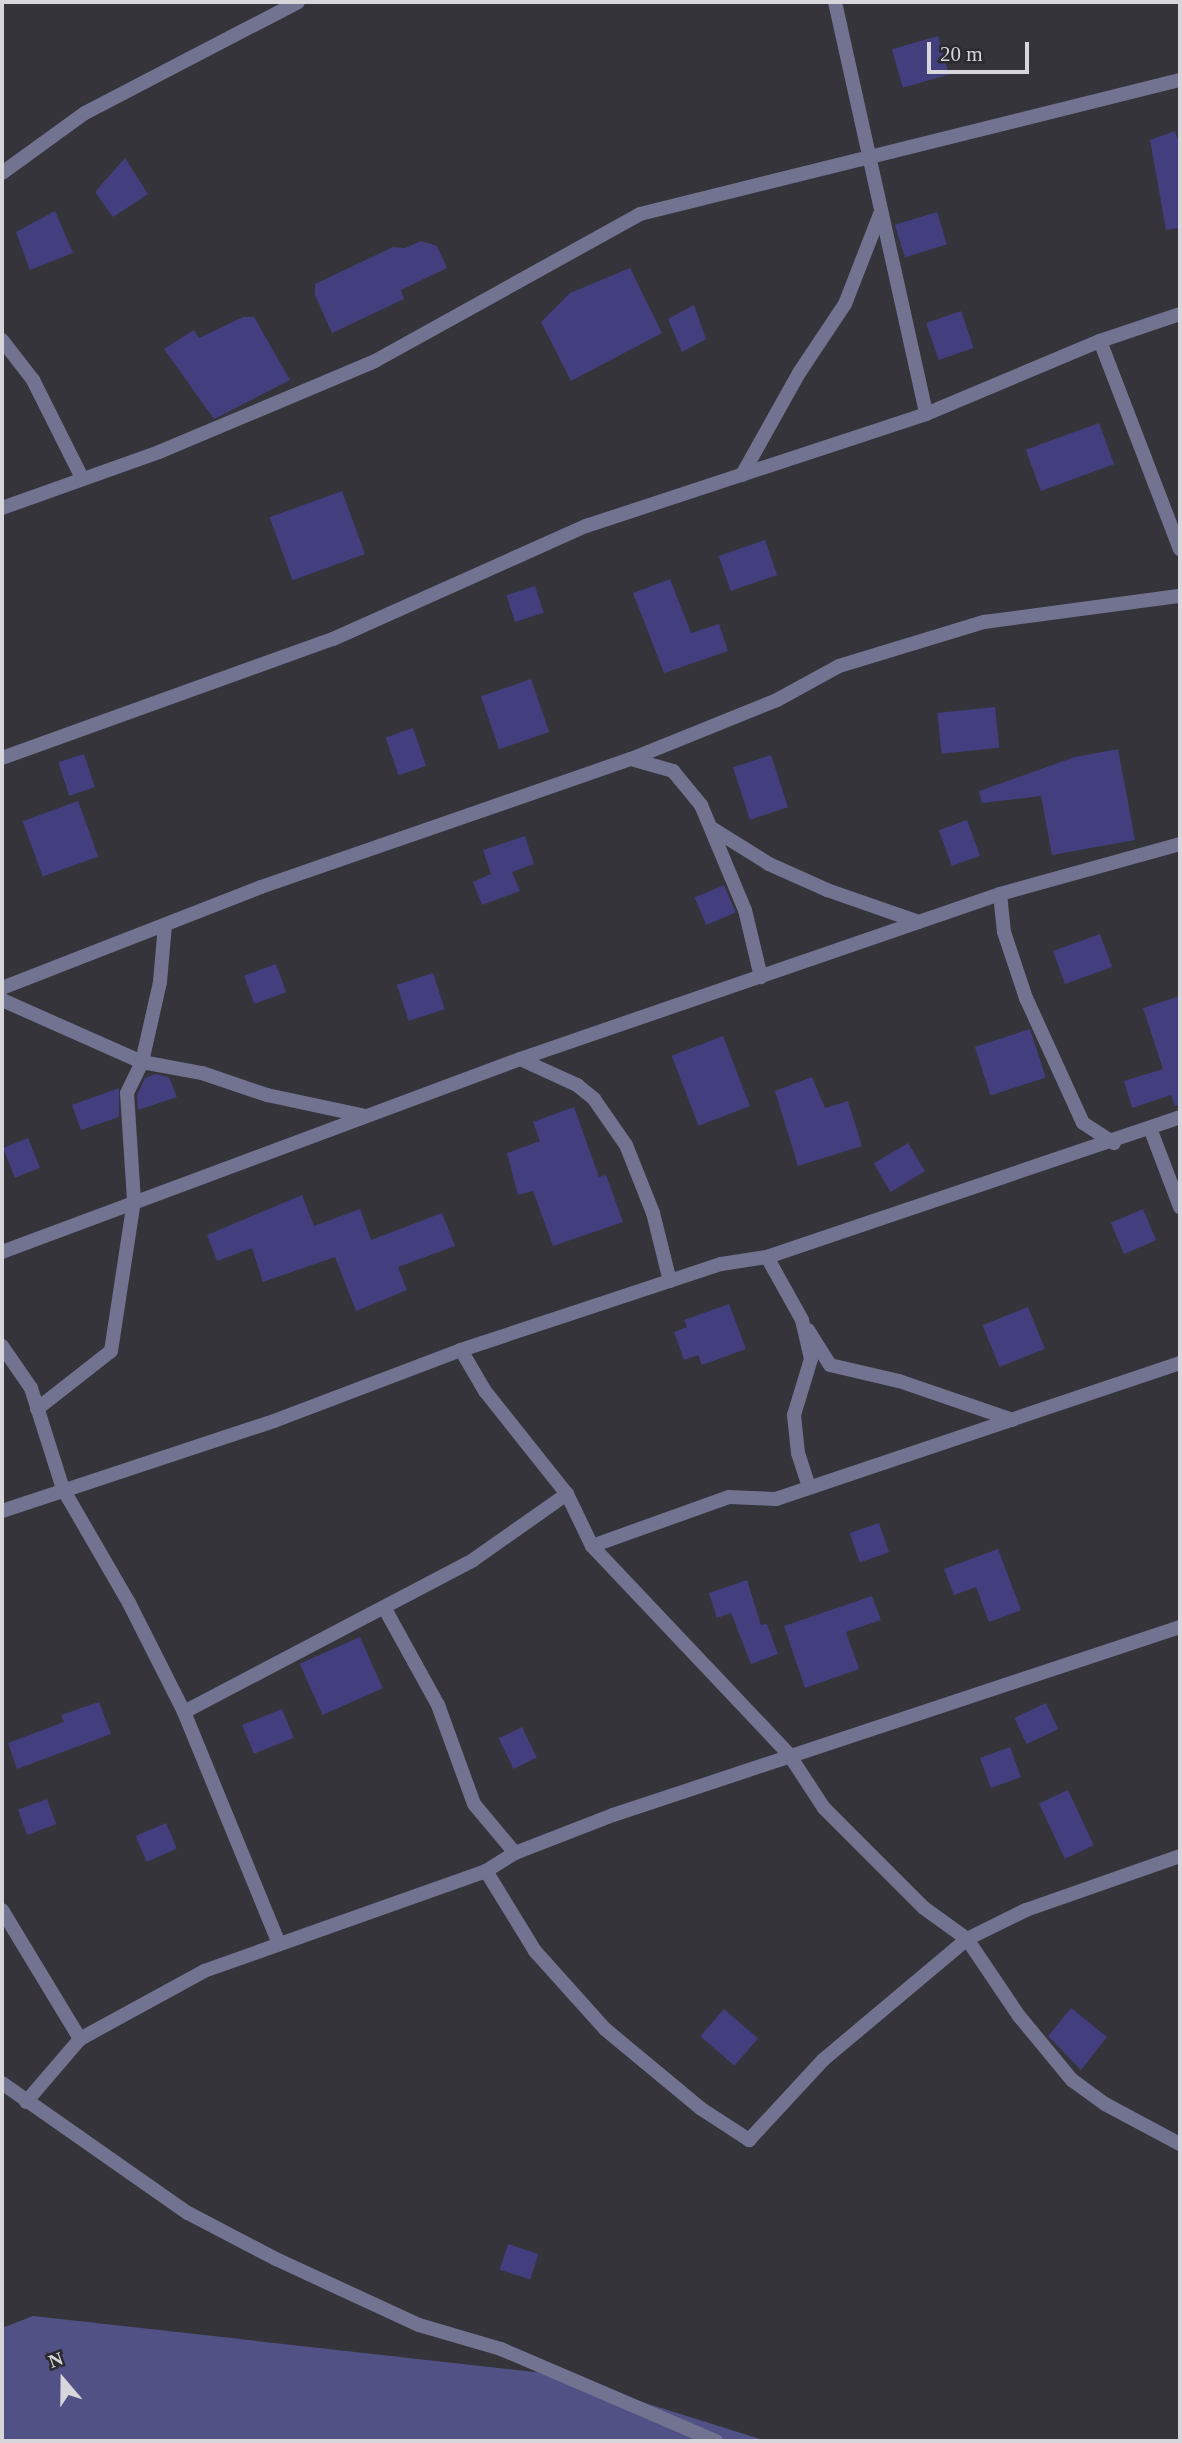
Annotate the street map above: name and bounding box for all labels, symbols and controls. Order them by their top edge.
scale bar [930,28,1032,72]
text: 20 m [940,42,983,66]
north arrow [28,2345,98,2415]
text: N [46,2348,66,2372]

